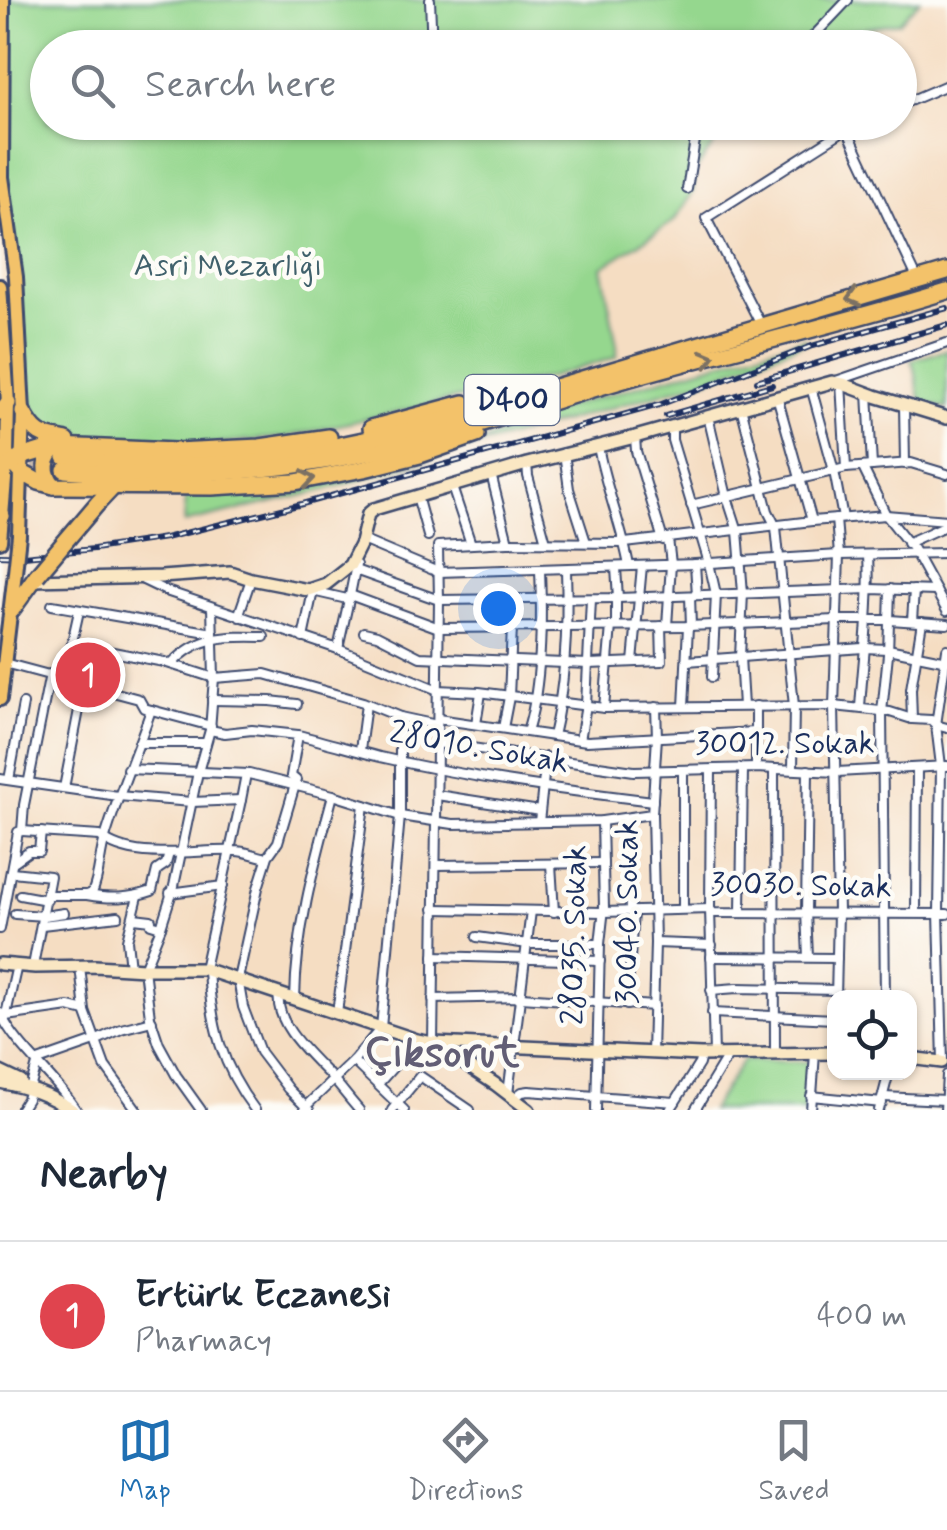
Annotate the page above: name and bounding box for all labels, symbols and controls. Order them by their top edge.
search box [30,30,917,140]
icon: search [65,58,120,113]
text: Search here [145,61,336,110]
park label: Asri Mezarlığı [134,245,322,287]
one-way arrow [846,286,863,307]
one-way arrow [698,348,716,369]
road number: D400 [464,375,560,425]
one-way arrow [299,469,316,490]
your location [473,583,524,634]
pin: 1 [56,638,120,712]
street label: 28010. Sokak [386,712,572,784]
street label: 30012. Sokak [695,723,875,765]
street label: 30040. Sokak [607,819,649,1005]
street label: 28035. Sokak [552,845,598,1025]
street label: 30030. Sokak [710,863,892,909]
map controls [827,990,917,1080]
button: locate [827,990,917,1080]
district label: Çıksorut [365,1027,521,1082]
text: Nearby [40,1148,168,1203]
text: Ertürk Eczanesi [135,1271,391,1320]
text: 1 [65,1295,80,1337]
text: 400 m [817,1295,907,1337]
text: Pharmacy [135,1320,272,1362]
tab: Map [118,1413,173,1510]
tab: Directions [408,1413,523,1510]
tab: Saved [759,1413,829,1510]

